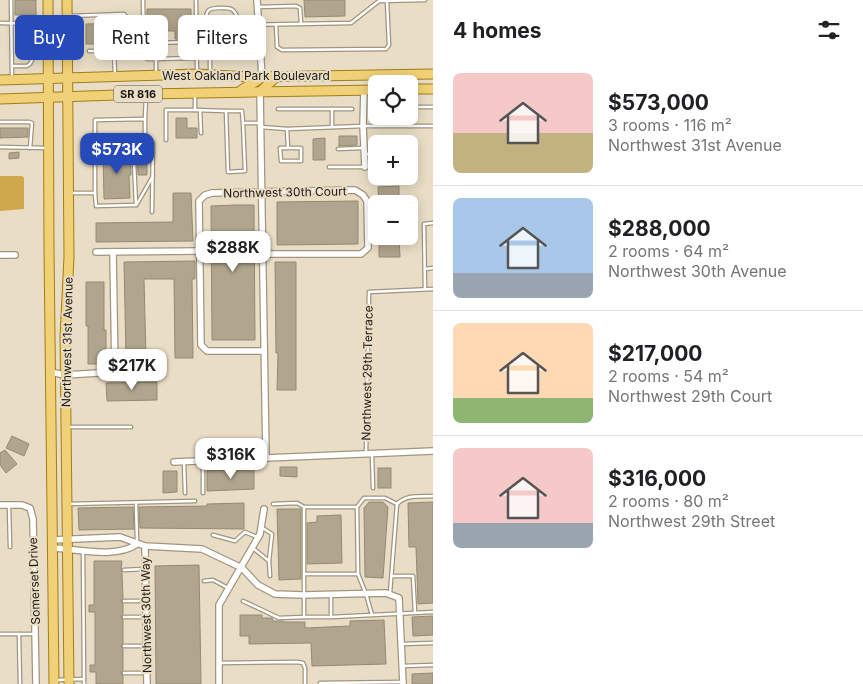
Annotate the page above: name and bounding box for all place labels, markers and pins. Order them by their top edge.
pin: $573K [82,132,152,175]
pin: $288K [198,230,268,273]
pin: $217K [97,348,167,391]
pin: $316K [196,438,266,480]

